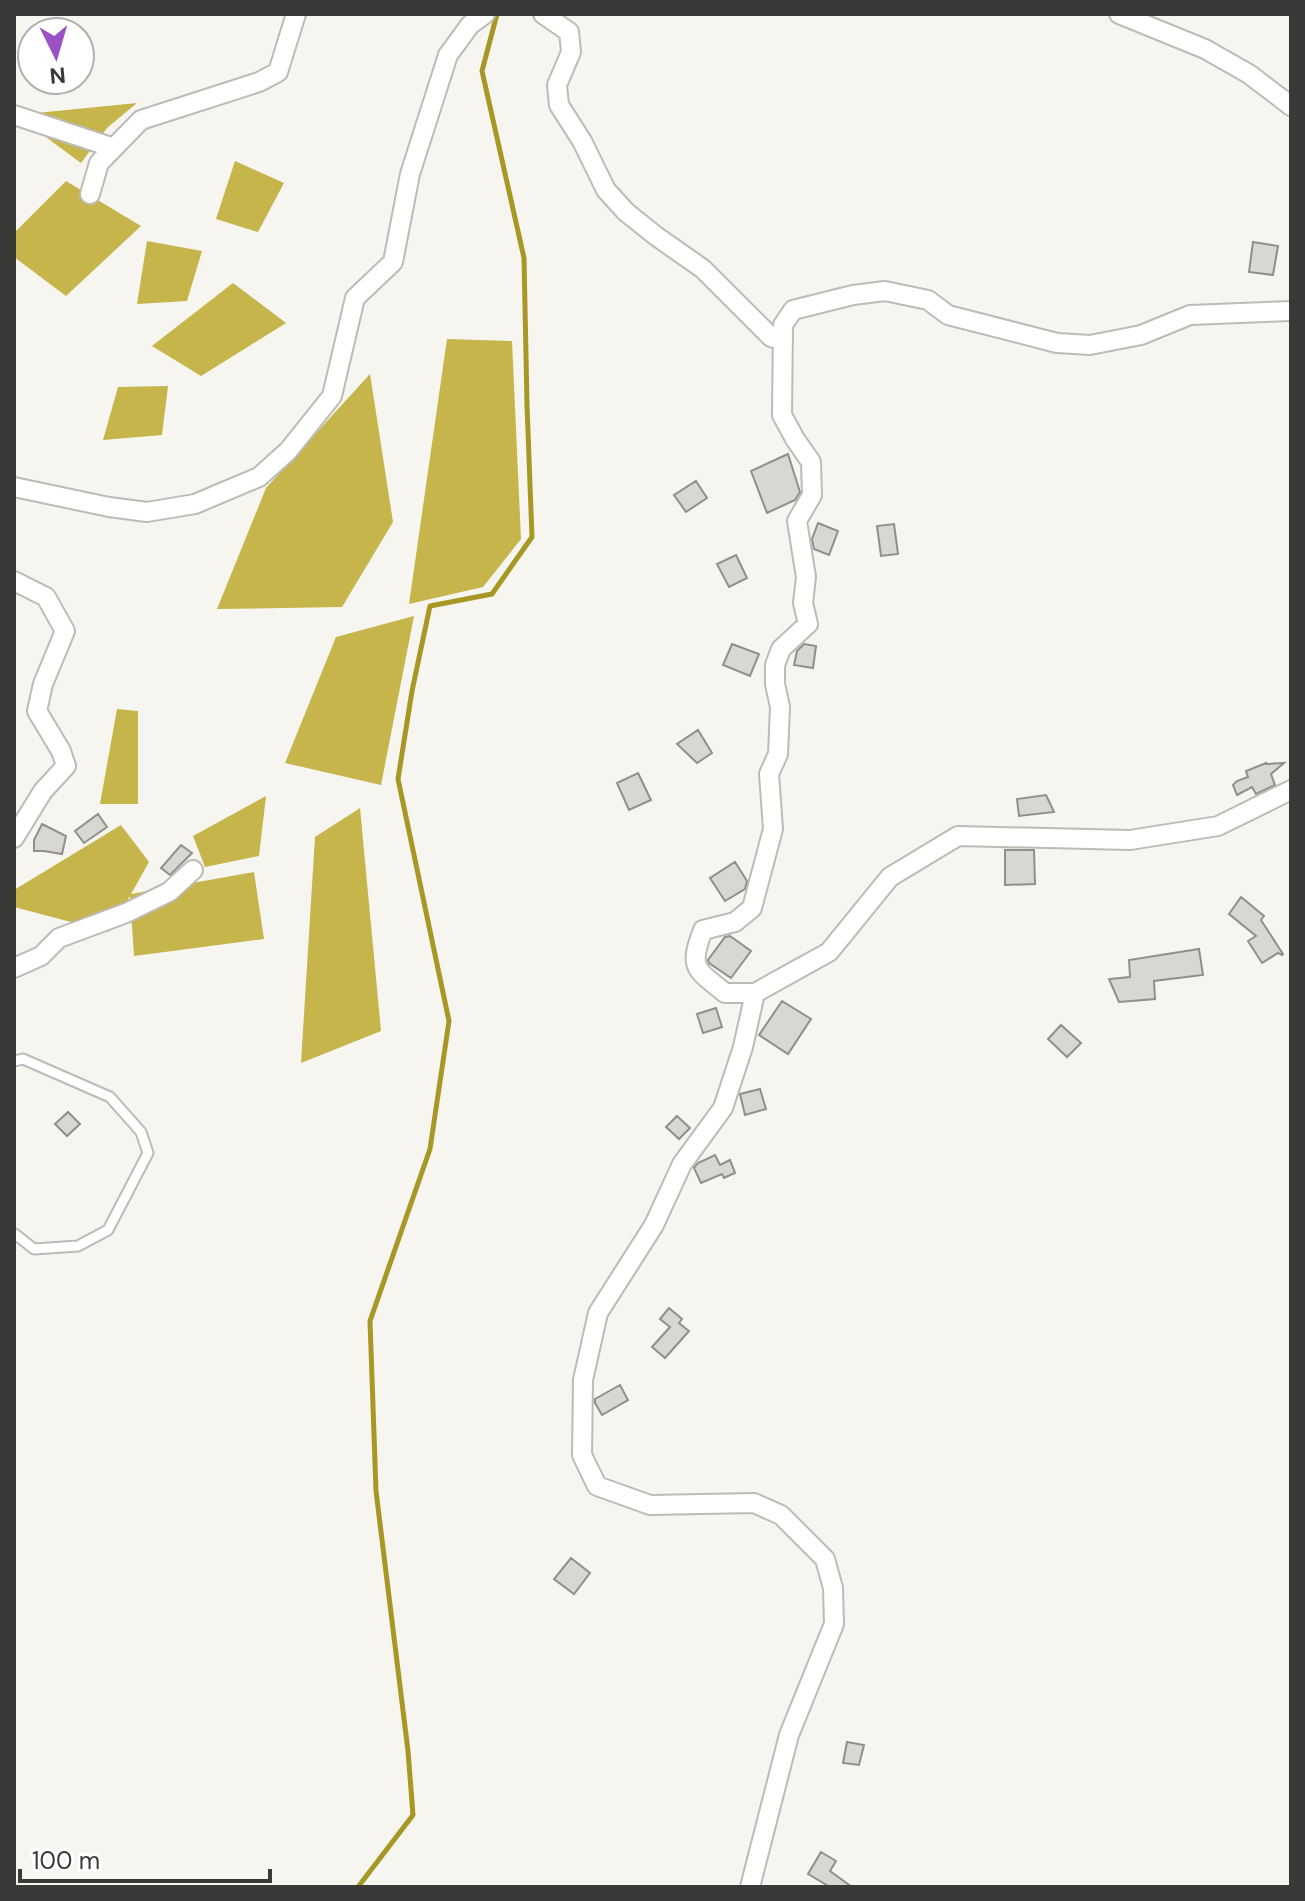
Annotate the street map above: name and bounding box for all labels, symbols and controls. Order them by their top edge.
north arrow [16,16,96,96]
text: N [48,60,67,91]
scale bar [20,1833,270,1883]
text: 100 m [32,1845,100,1876]

